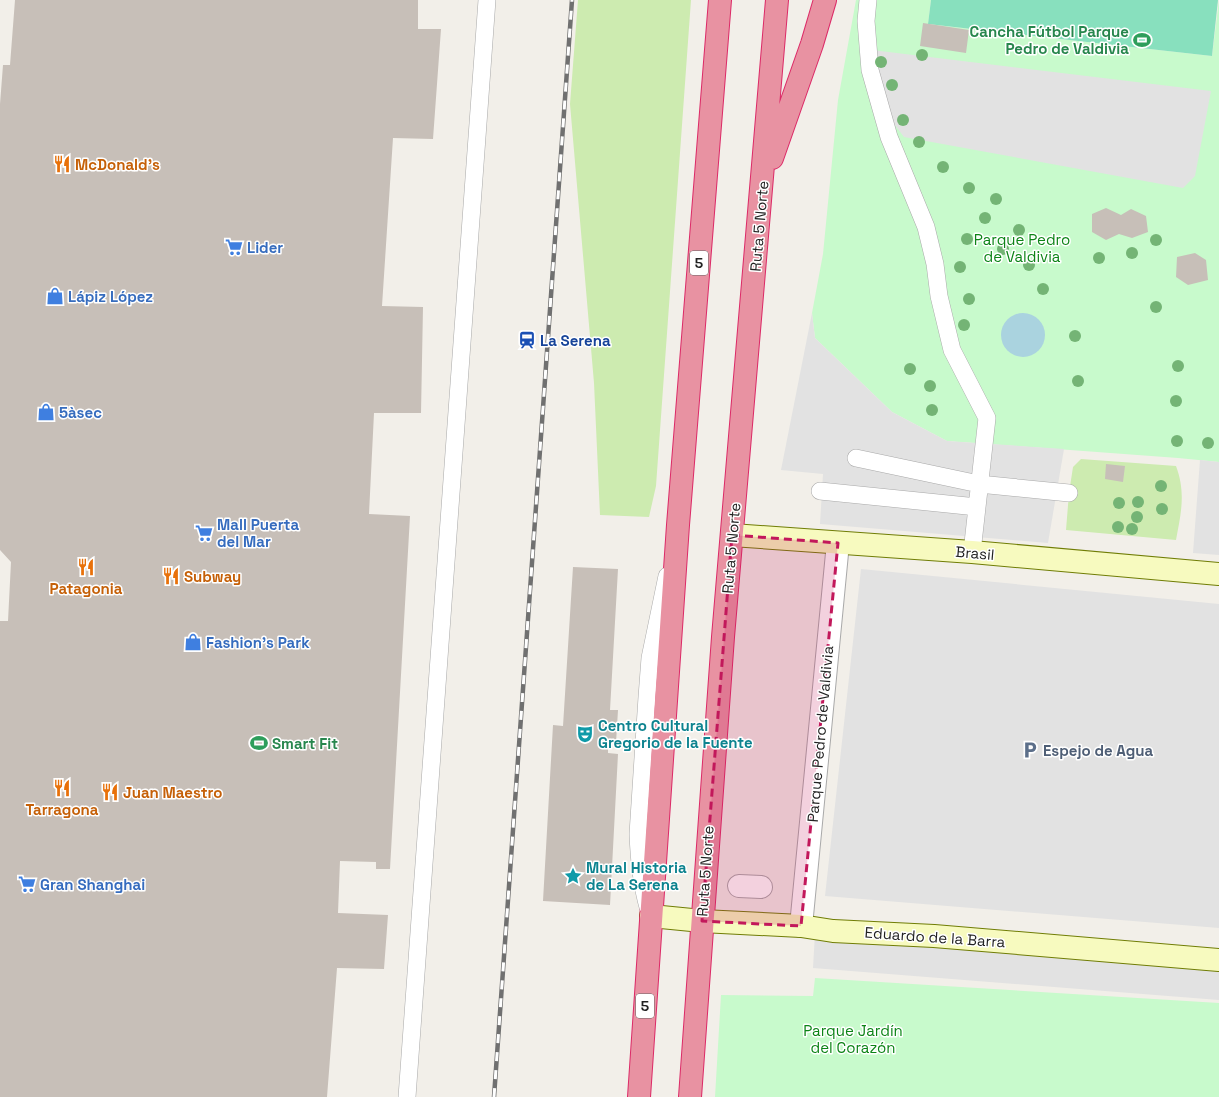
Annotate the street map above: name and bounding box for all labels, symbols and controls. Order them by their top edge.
place label: Cancha Fútbol Parque Pedro de Valdivia [970,22,1129,58]
sports icon: Cancha Fútbol Parque Pedro de Valdivia [1132,30,1152,50]
restaurant icon: McDonald's [52,154,72,174]
place label: McDonald's [75,155,160,174]
street label: Ruta 5 Norte [746,180,772,272]
park label: Parque Pedro de Valdivia [974,230,1070,266]
supermarket icon: Lider [224,237,244,257]
place label: Lider [247,238,283,257]
road number: 5 [690,251,708,275]
shop icon: Lápiz López [45,286,65,306]
place label: Lápiz López [68,287,153,306]
station icon: La Serena [517,330,537,350]
place label: La Serena [540,331,611,350]
shop icon: 5àsec [36,402,56,422]
place label: 5àsec [59,403,102,422]
street label: Ruta 5 Norte [718,502,744,594]
place label: Mall Puerta del Mar [217,515,299,551]
supermarket icon: Mall Puerta del Mar [194,523,214,543]
street label: Brasil [955,542,995,564]
restaurant icon: Patagonia [76,557,96,577]
restaurant icon: Subway [161,566,181,586]
place label: Subway [184,567,241,586]
place label: Patagonia [49,579,123,598]
shop icon: Fashion's Park [183,632,203,652]
place label: Fashion's Park [206,633,310,652]
street label: Parque Pedro de Valdivia [803,645,837,823]
place label: Centro Cultural Gregorio de la Fuente [598,716,753,752]
theatre icon: Centro Cultural Gregorio de la Fuente [575,724,595,744]
sports icon: Smart Fit [249,733,269,753]
place label: Smart Fit [272,734,338,753]
parking icon: Espejo de Agua [1020,740,1040,760]
place label: Espejo de Agua [1043,741,1154,760]
restaurant icon: Tarragona [52,778,72,798]
restaurant icon: Juan Maestro [100,782,120,802]
place label: Juan Maestro [123,783,222,802]
place label: Tarragona [25,800,99,819]
street label: Ruta 5 Norte [692,825,718,917]
place label: Mural Historia de La Serena [586,858,687,894]
place icon: Mural Historia de La Serena [563,866,583,886]
supermarket icon: Gran Shanghai [17,874,37,894]
place label: Gran Shanghai [40,875,145,894]
street label: Eduardo de la Barra [864,923,1006,951]
road number: 5 [636,994,654,1018]
park label: Parque Jardín del Corazón [803,1021,903,1057]

